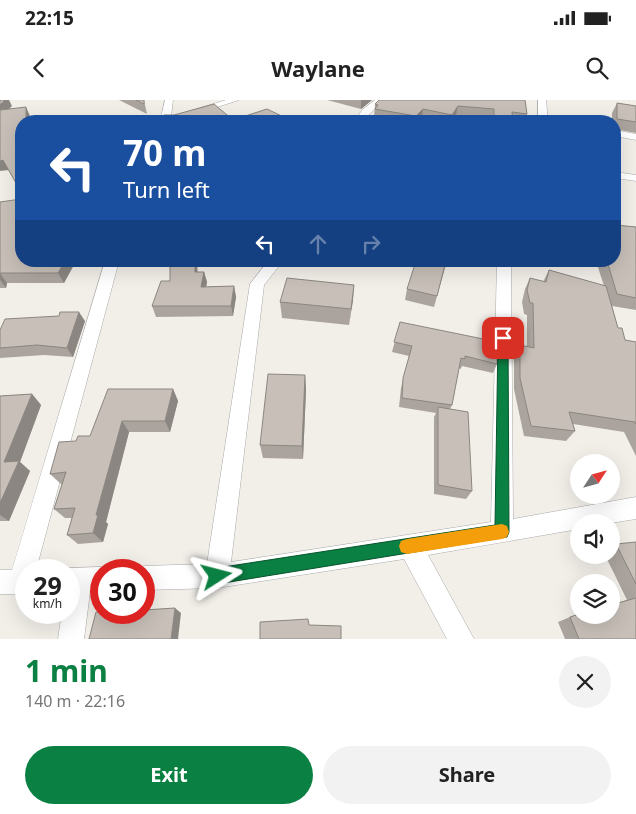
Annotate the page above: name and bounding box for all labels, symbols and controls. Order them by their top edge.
text: 22:15 [25,5,74,31]
text: Waylane [271,53,365,83]
icon: back [25,54,53,82]
icon: search [583,54,611,82]
text: 70 m [123,129,206,176]
icon: left [40,135,105,200]
text: Turn left [123,174,210,204]
icon: left [251,230,279,258]
icon: ahead [304,230,332,258]
icon: right [357,230,385,258]
pin [482,317,524,359]
icon: arrive [489,324,517,352]
north arrow [570,454,620,504]
map controls [570,454,620,624]
button: sound [570,514,620,564]
position arrow [190,549,242,601]
speed limit sign: 30 [90,559,155,624]
text: 29 [33,568,62,602]
button: layers [570,574,620,624]
text: km/h [33,595,62,612]
text: 1 min [25,650,108,691]
button: close [559,656,611,708]
text: 140 m · 22:16 [25,690,125,712]
button: Exit [25,746,313,804]
button: Share [323,746,611,804]

